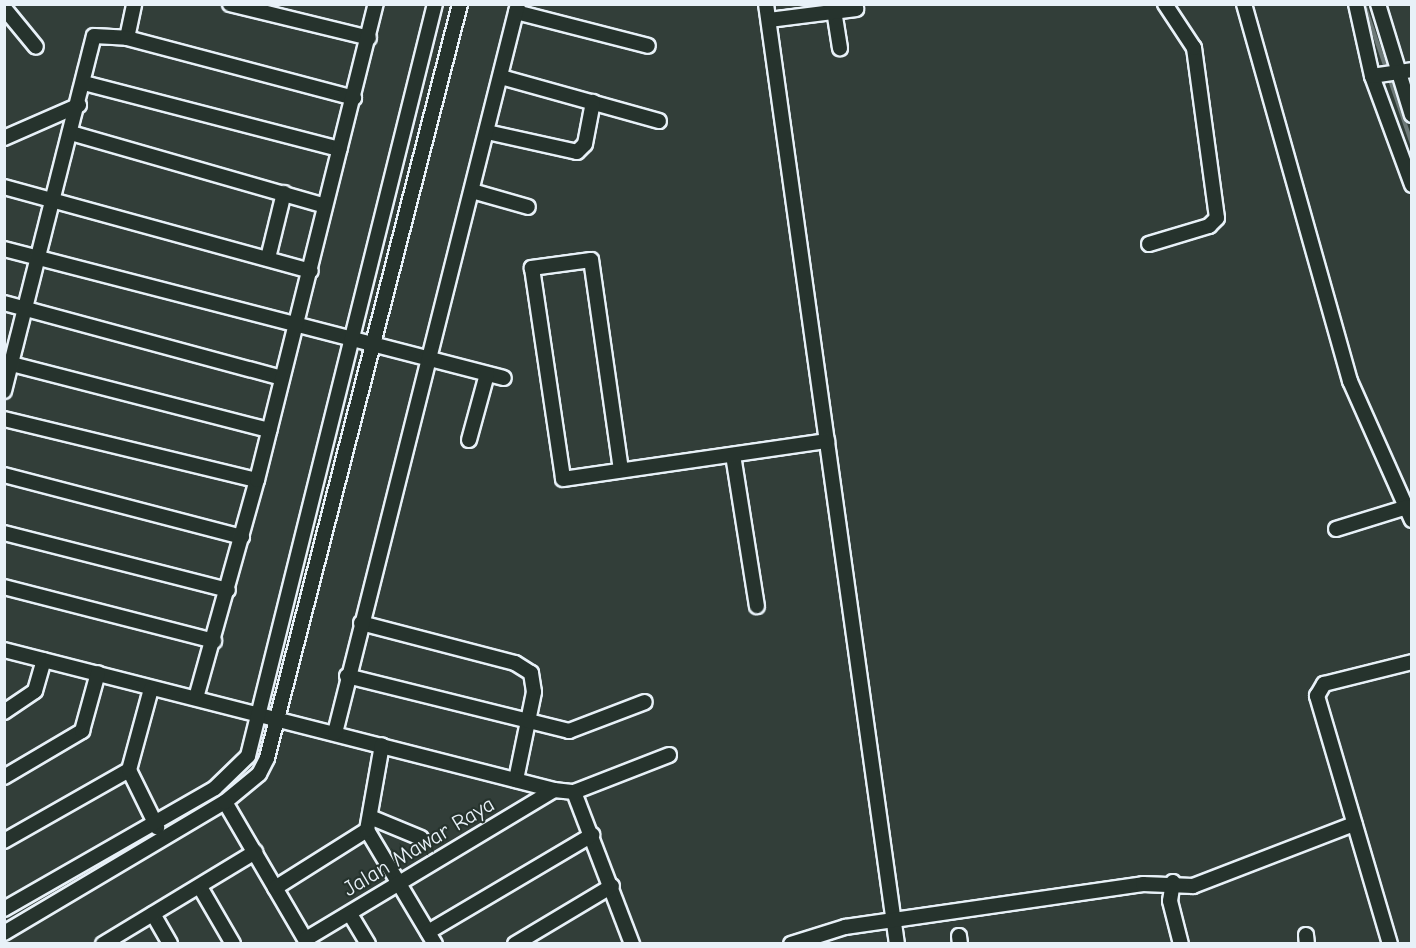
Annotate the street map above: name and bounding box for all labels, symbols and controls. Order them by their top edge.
street label: Jalan Mawar Raya [338,791,500,903]

